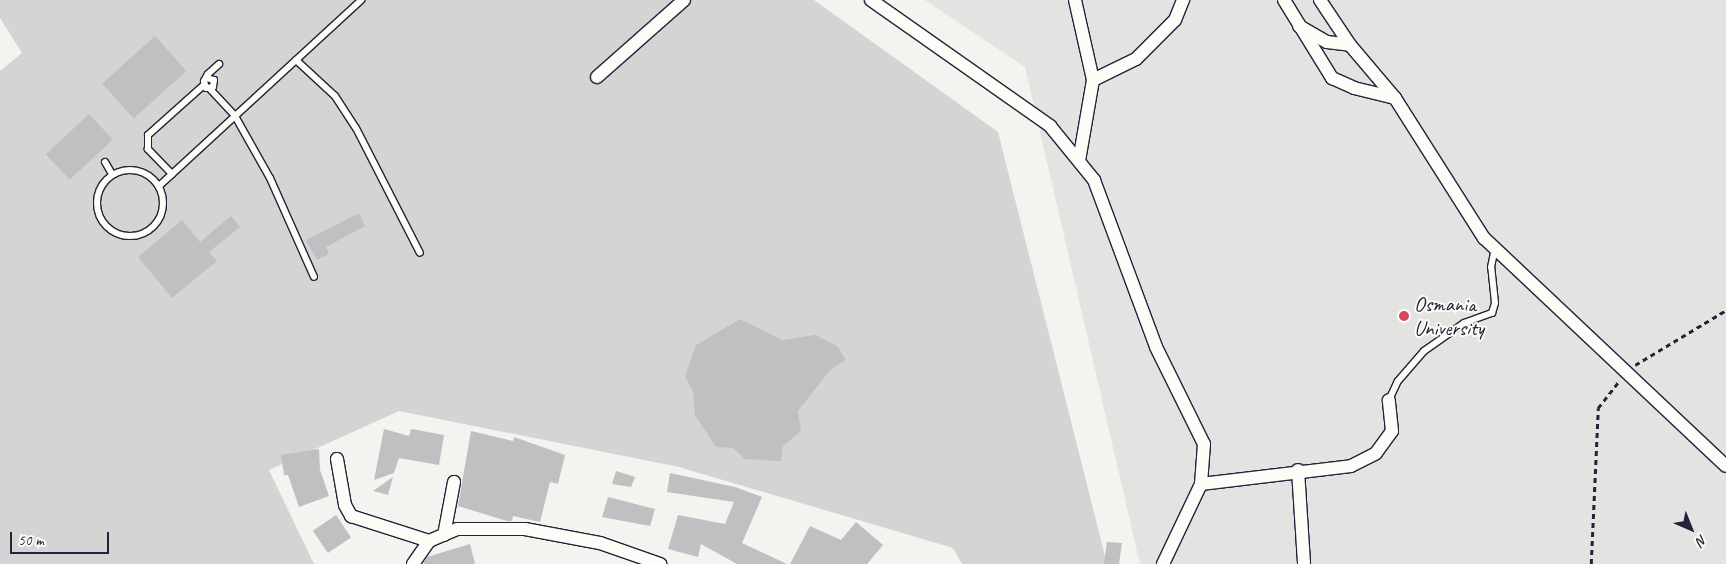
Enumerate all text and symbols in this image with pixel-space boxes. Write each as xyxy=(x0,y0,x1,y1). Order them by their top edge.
place label: Osmania University xyxy=(1414,291,1484,341)
marker: Osmania University xyxy=(1398,310,1410,322)
north arrow xyxy=(1666,504,1716,554)
scale bar xyxy=(12,522,111,554)
text: 50 m xyxy=(18,531,44,550)
text: N xyxy=(1693,531,1711,549)

